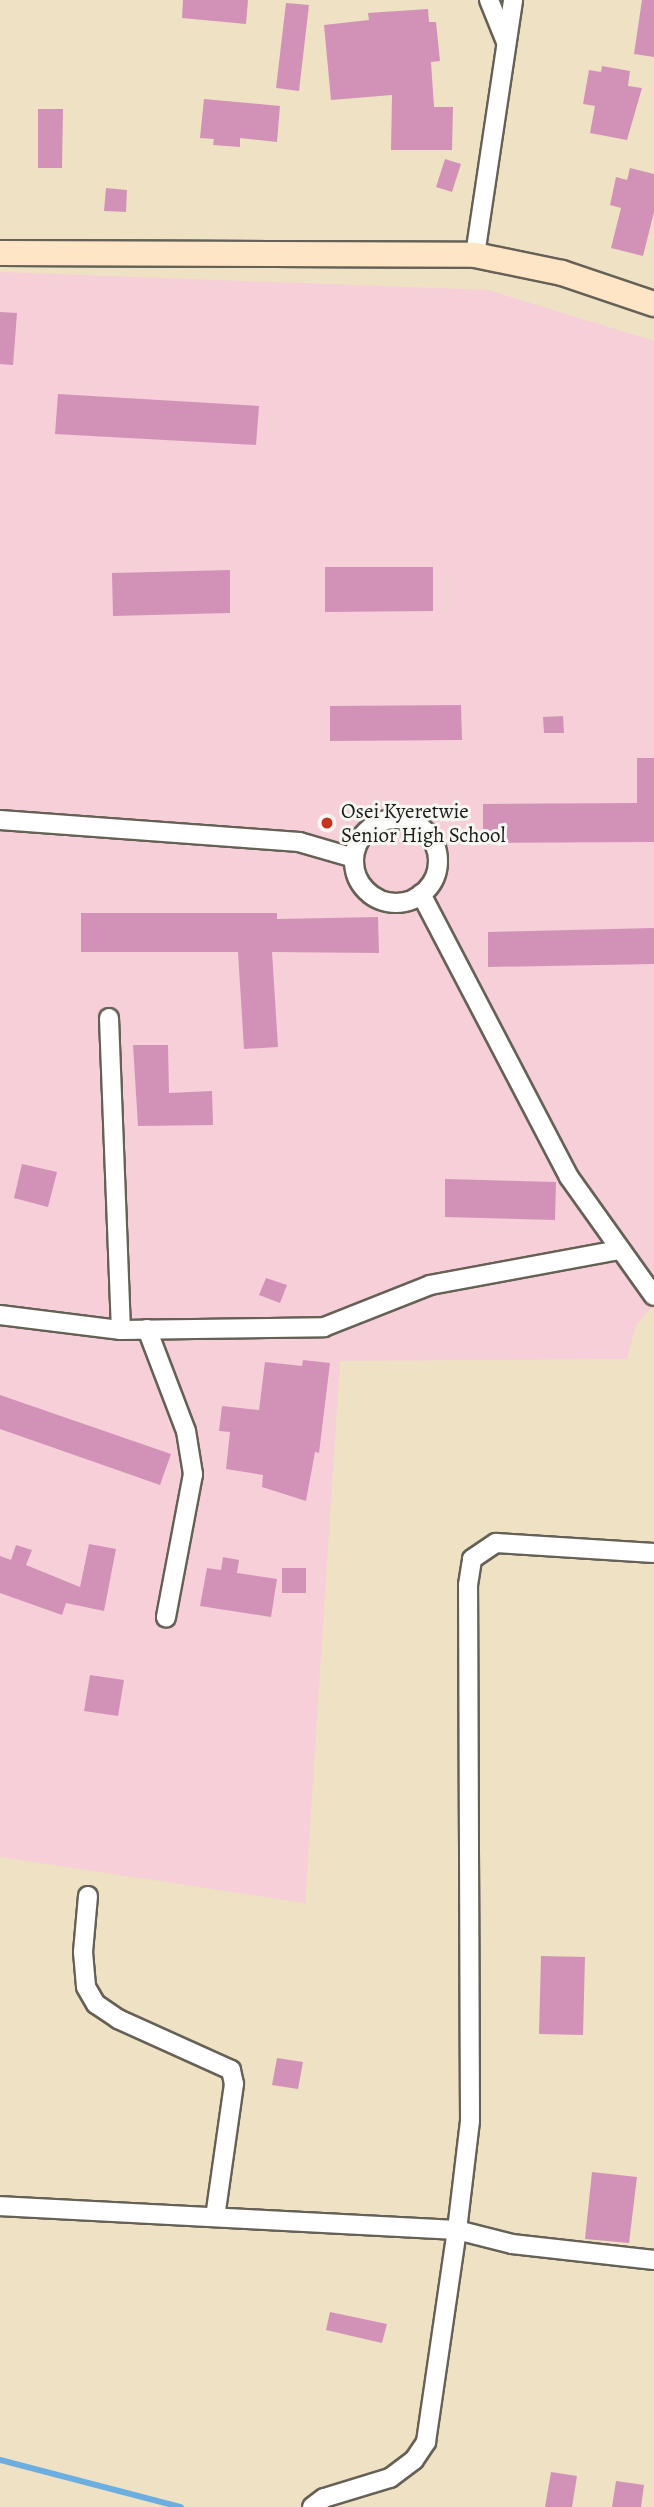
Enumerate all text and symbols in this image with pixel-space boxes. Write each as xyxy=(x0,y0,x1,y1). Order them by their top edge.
place label: Osei Kyeretwie Senior High School xyxy=(341,798,506,848)
marker: Osei Kyeretwie Senior High School xyxy=(319,815,335,831)

